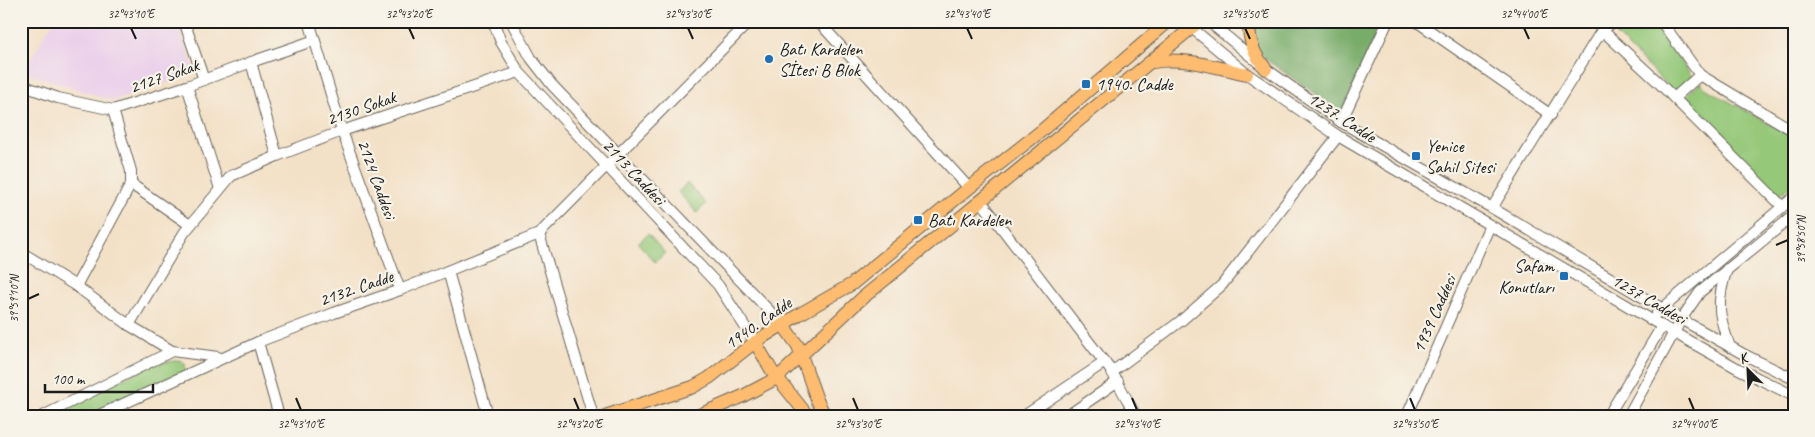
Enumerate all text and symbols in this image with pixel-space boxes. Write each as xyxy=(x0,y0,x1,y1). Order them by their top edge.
text: 32°43'10"E xyxy=(108,6,156,22)
text: 32°43'20"E xyxy=(386,6,434,22)
text: 32°43'30"E xyxy=(665,6,713,22)
text: 32°43'40"E xyxy=(944,6,992,22)
text: 32°43'50"E xyxy=(1222,6,1270,22)
text: 32°44'00"E xyxy=(1501,6,1549,22)
place label: Batı Kardelen Sİtesi B Blok xyxy=(779,38,863,81)
street label: 2127 Sokak xyxy=(126,53,203,98)
marker: Batı Kardelen Sİtesi B Blok xyxy=(763,53,775,65)
place label: 1940. Cadde xyxy=(1096,73,1174,95)
marker: 1940. Cadde xyxy=(1080,78,1092,90)
street label: 2130 Sokak xyxy=(323,85,400,130)
street label: 1237. Cadde xyxy=(1304,87,1381,148)
street label: 2113 Caddesi xyxy=(598,134,672,212)
place label: Yenice Sahil Sitesi xyxy=(1426,135,1498,178)
street label: 2124 Caddesi xyxy=(353,136,402,224)
marker: Yenice Sahil Sitesi xyxy=(1410,150,1422,162)
place label: Batı Kardelen xyxy=(928,209,1012,231)
marker: Batı Kardelen xyxy=(912,214,924,226)
text: 39°58'50"N xyxy=(1793,215,1809,264)
place label: Safam Konutları xyxy=(1499,255,1555,298)
street label: 2132. Cadde xyxy=(316,265,397,311)
street label: 1939 Caddesi xyxy=(1407,269,1462,356)
street label: 1237 Caddesi xyxy=(1608,269,1693,330)
marker: Safam Konutları xyxy=(1558,270,1570,282)
text: 39°59'10"N xyxy=(6,274,22,323)
street label: 1940. Cadde xyxy=(720,291,797,354)
north arrow xyxy=(1722,344,1772,394)
text: K xyxy=(1736,348,1752,368)
scale bar xyxy=(45,362,152,394)
text: 100 m xyxy=(52,370,86,389)
text: 32°43'10"E xyxy=(278,416,326,432)
text: 32°43'20"E xyxy=(556,416,604,432)
text: 32°43'30"E xyxy=(835,416,883,432)
text: 32°43'40"E xyxy=(1114,416,1162,432)
text: 32°43'50"E xyxy=(1392,416,1440,432)
text: 32°44'00"E xyxy=(1671,416,1719,432)

